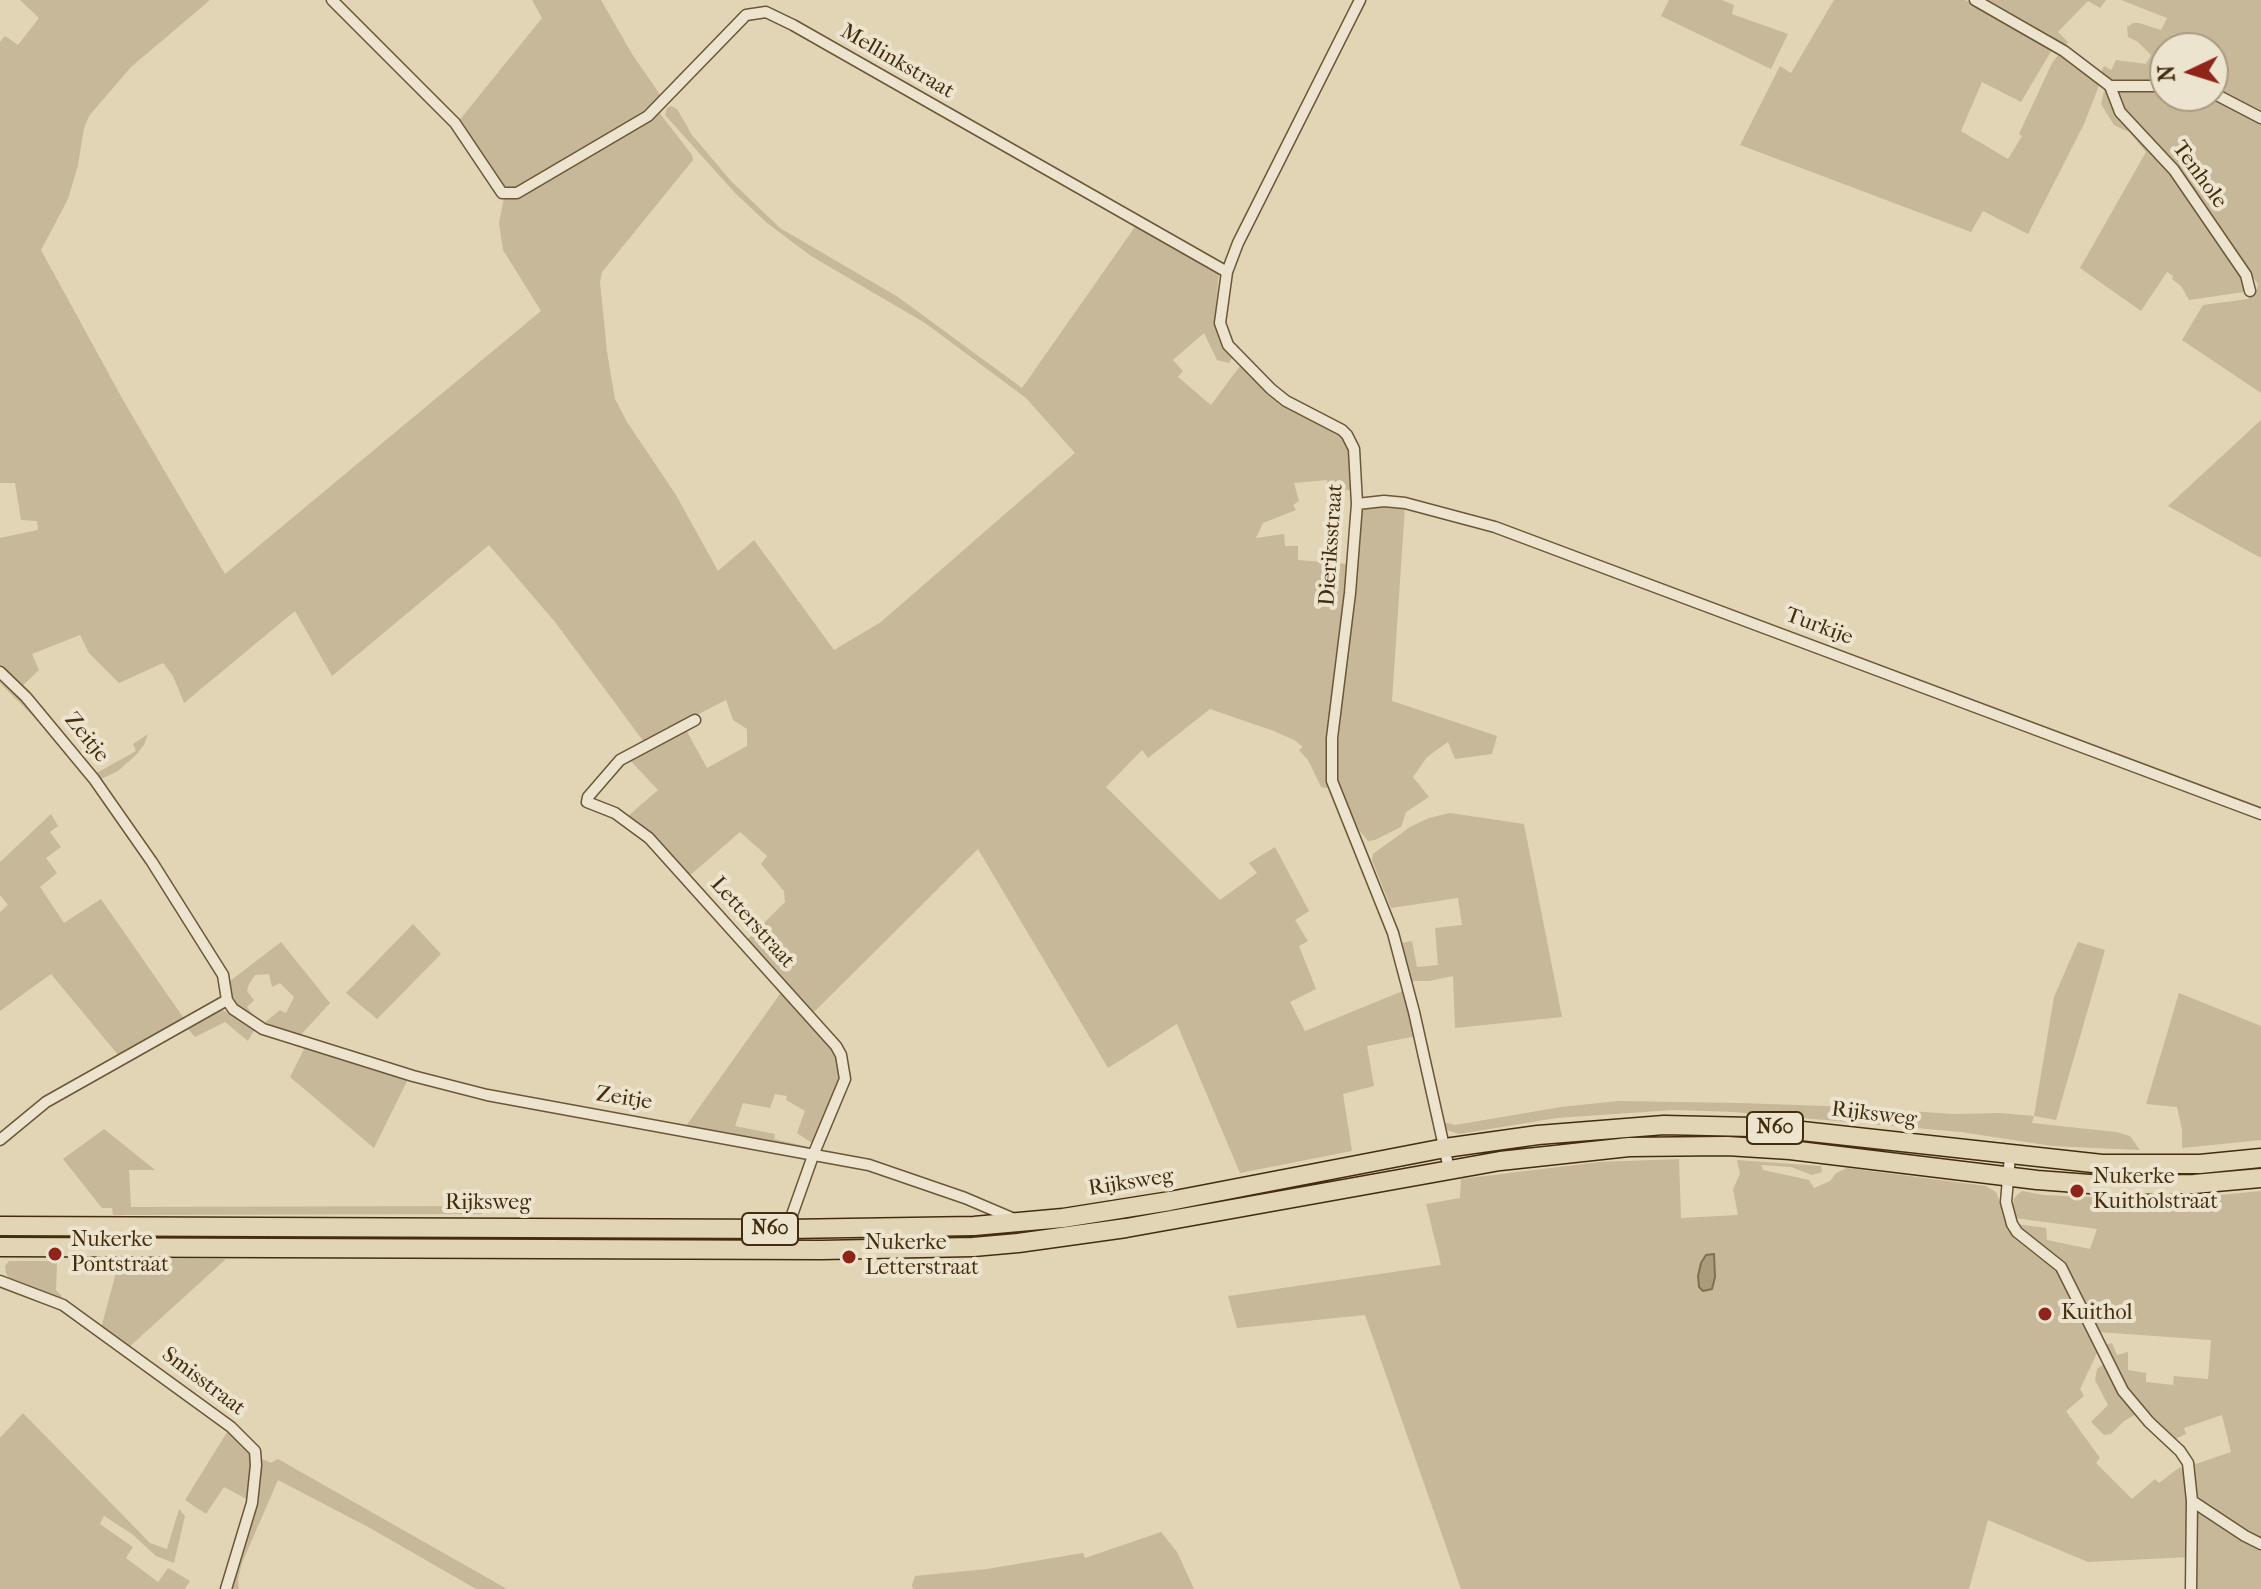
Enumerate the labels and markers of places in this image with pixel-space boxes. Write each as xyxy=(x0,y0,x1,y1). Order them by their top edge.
place label: Nukerke Kuitholstraat xyxy=(2093,1165,2218,1216)
marker: Nukerke Kuitholstraat xyxy=(2068,1182,2086,1200)
place label: Nukerke Pontstraat xyxy=(71,1228,169,1280)
place label: Nukerke Letterstraat xyxy=(865,1231,979,1282)
marker: Nukerke Pontstraat xyxy=(46,1245,64,1263)
marker: Nukerke Letterstraat xyxy=(840,1248,858,1266)
place label: Kuithol xyxy=(2061,1301,2133,1327)
marker: Kuithol xyxy=(2036,1305,2054,1323)

